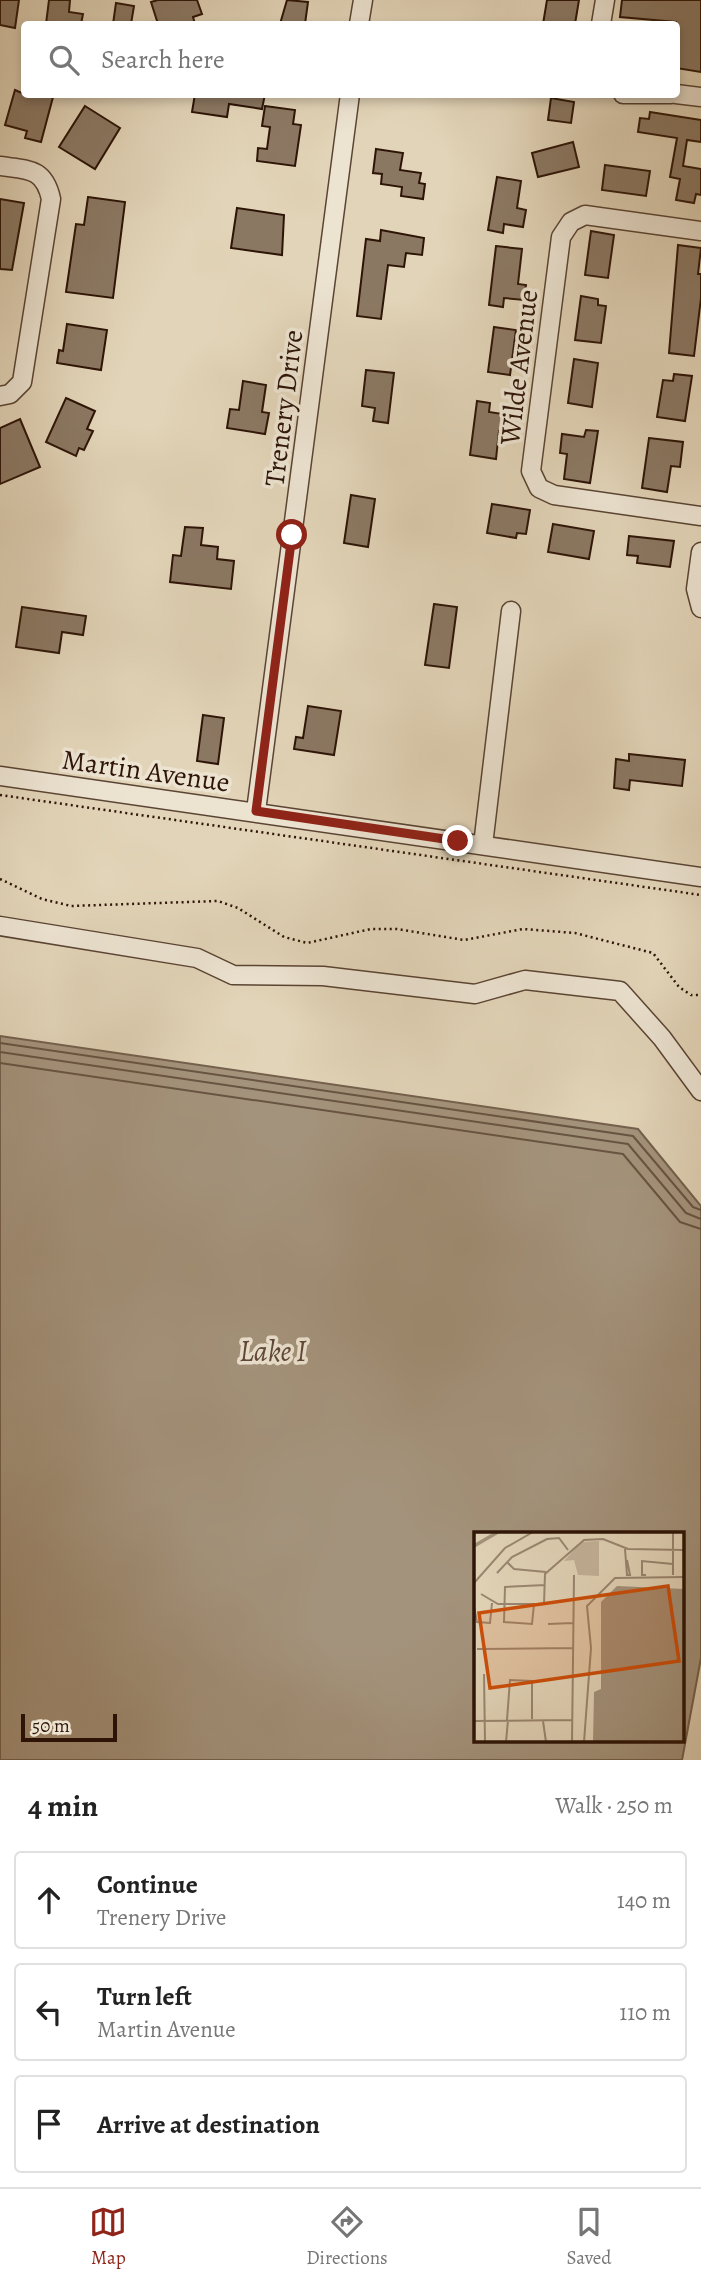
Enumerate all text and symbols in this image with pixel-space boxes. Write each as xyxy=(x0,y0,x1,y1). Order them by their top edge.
search box xyxy=(21,21,680,98)
icon: search xyxy=(45,41,83,79)
text: Search here xyxy=(101,42,225,77)
street label: Wilde Avenue xyxy=(490,287,547,448)
street label: Trenery Drive xyxy=(256,328,312,489)
route start xyxy=(276,519,307,550)
street label: Martin Avenue xyxy=(60,740,232,802)
route end xyxy=(442,825,473,856)
water label: Lake I xyxy=(239,1331,307,1371)
inset map xyxy=(474,1532,684,1742)
scale bar xyxy=(21,1711,117,1743)
text: 50 m xyxy=(32,1713,70,1739)
text: 4 min xyxy=(28,1786,98,1826)
text: Walk · 250 m xyxy=(555,1790,673,1821)
text: Continue xyxy=(97,1867,198,1902)
icon: ahead xyxy=(30,1881,68,1919)
text: 140 m xyxy=(617,1885,671,1916)
text: Trenery Drive xyxy=(97,1902,226,1933)
text: Turn left xyxy=(97,1979,192,2014)
icon: left xyxy=(30,1993,68,2031)
text: 110 m xyxy=(619,1997,671,2028)
text: Martin Avenue xyxy=(97,2014,236,2045)
icon: arrive xyxy=(30,2105,68,2143)
text: Arrive at destination xyxy=(97,2107,320,2142)
tab: Map xyxy=(89,2203,127,2271)
tab: Directions xyxy=(306,2203,388,2271)
tab: Saved xyxy=(567,2203,612,2271)

